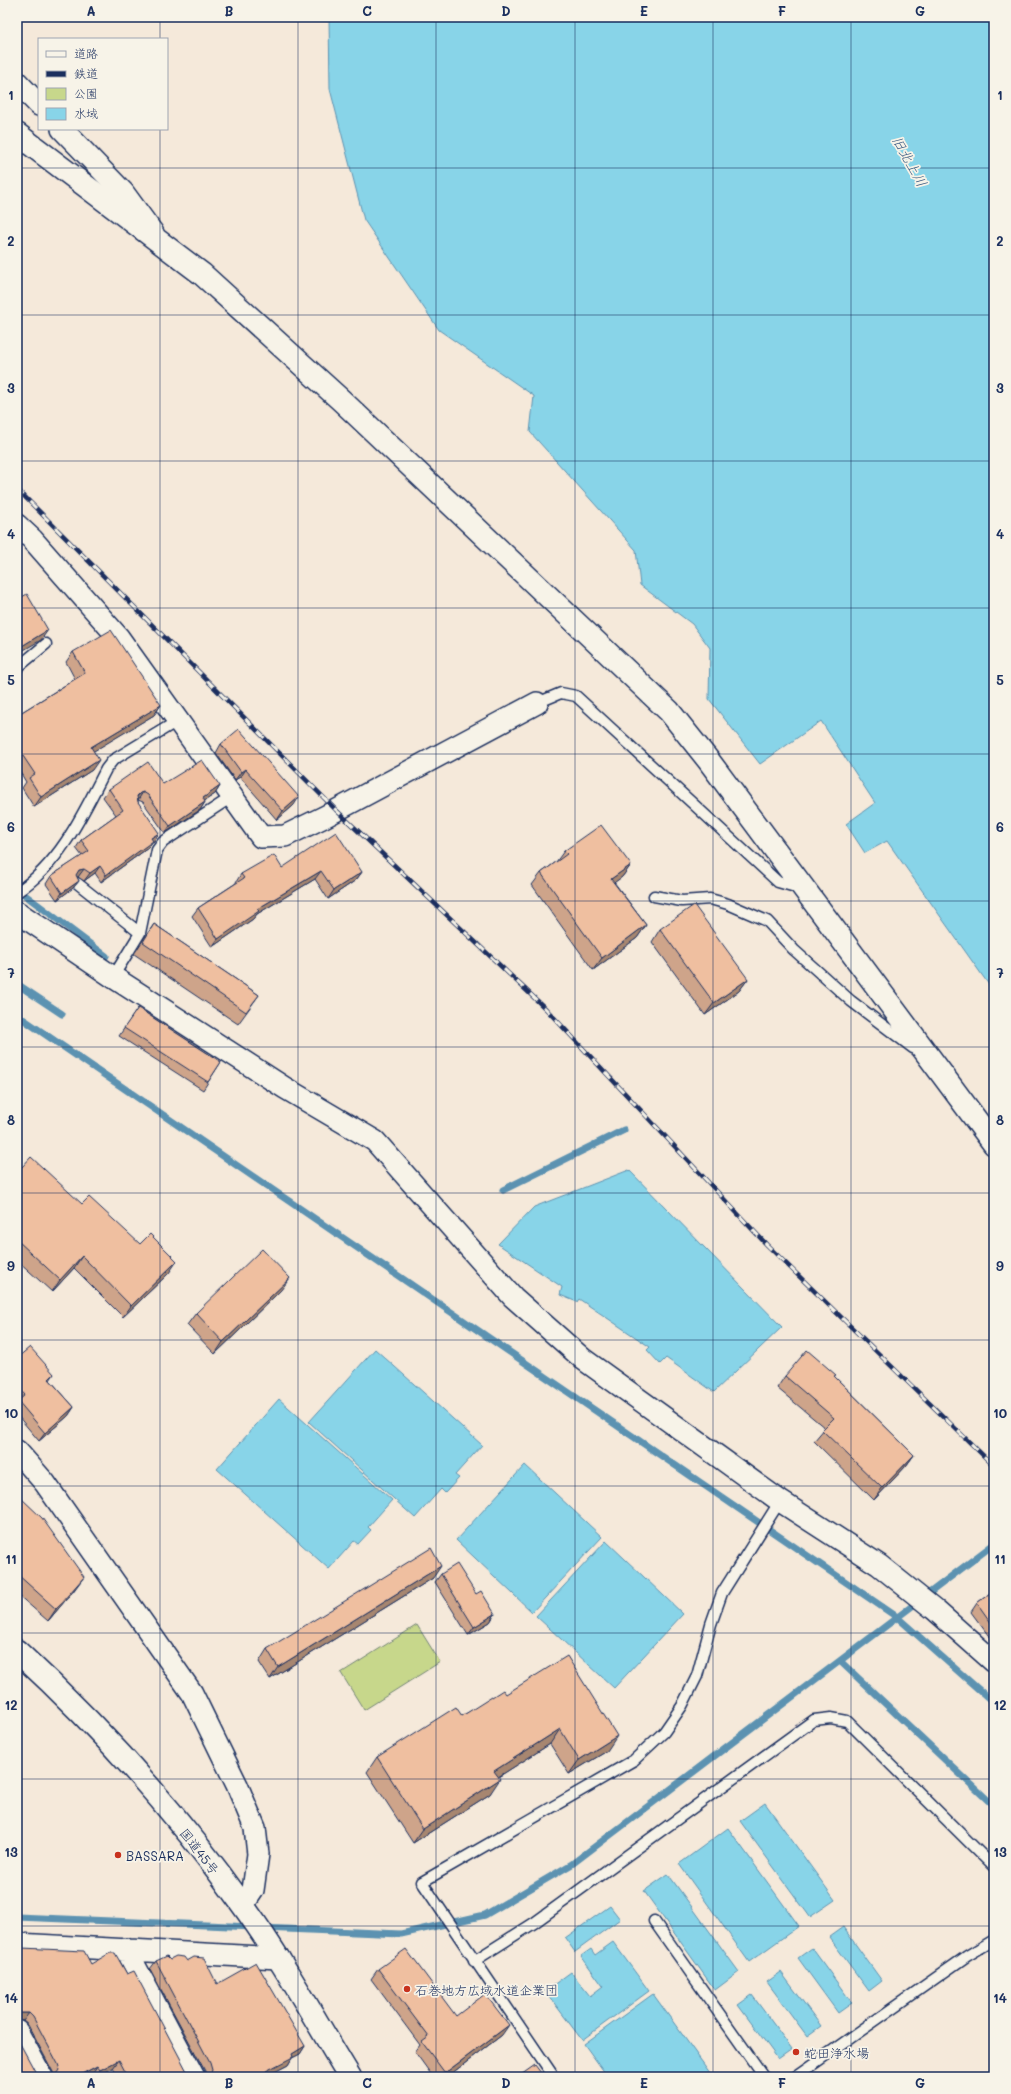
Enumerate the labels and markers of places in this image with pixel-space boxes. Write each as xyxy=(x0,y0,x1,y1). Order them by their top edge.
place label: BASSARA xyxy=(126,1847,184,1864)
marker: BASSARA xyxy=(113,1850,123,1860)
place label: 石巻地方広域水道企業団 xyxy=(415,1981,558,1998)
marker: 石巻地方広域水道企業団 xyxy=(402,1984,412,1994)
place label: 蛇田浄水場 xyxy=(804,2044,869,2061)
marker: 蛇田浄水場 xyxy=(791,2047,801,2057)

